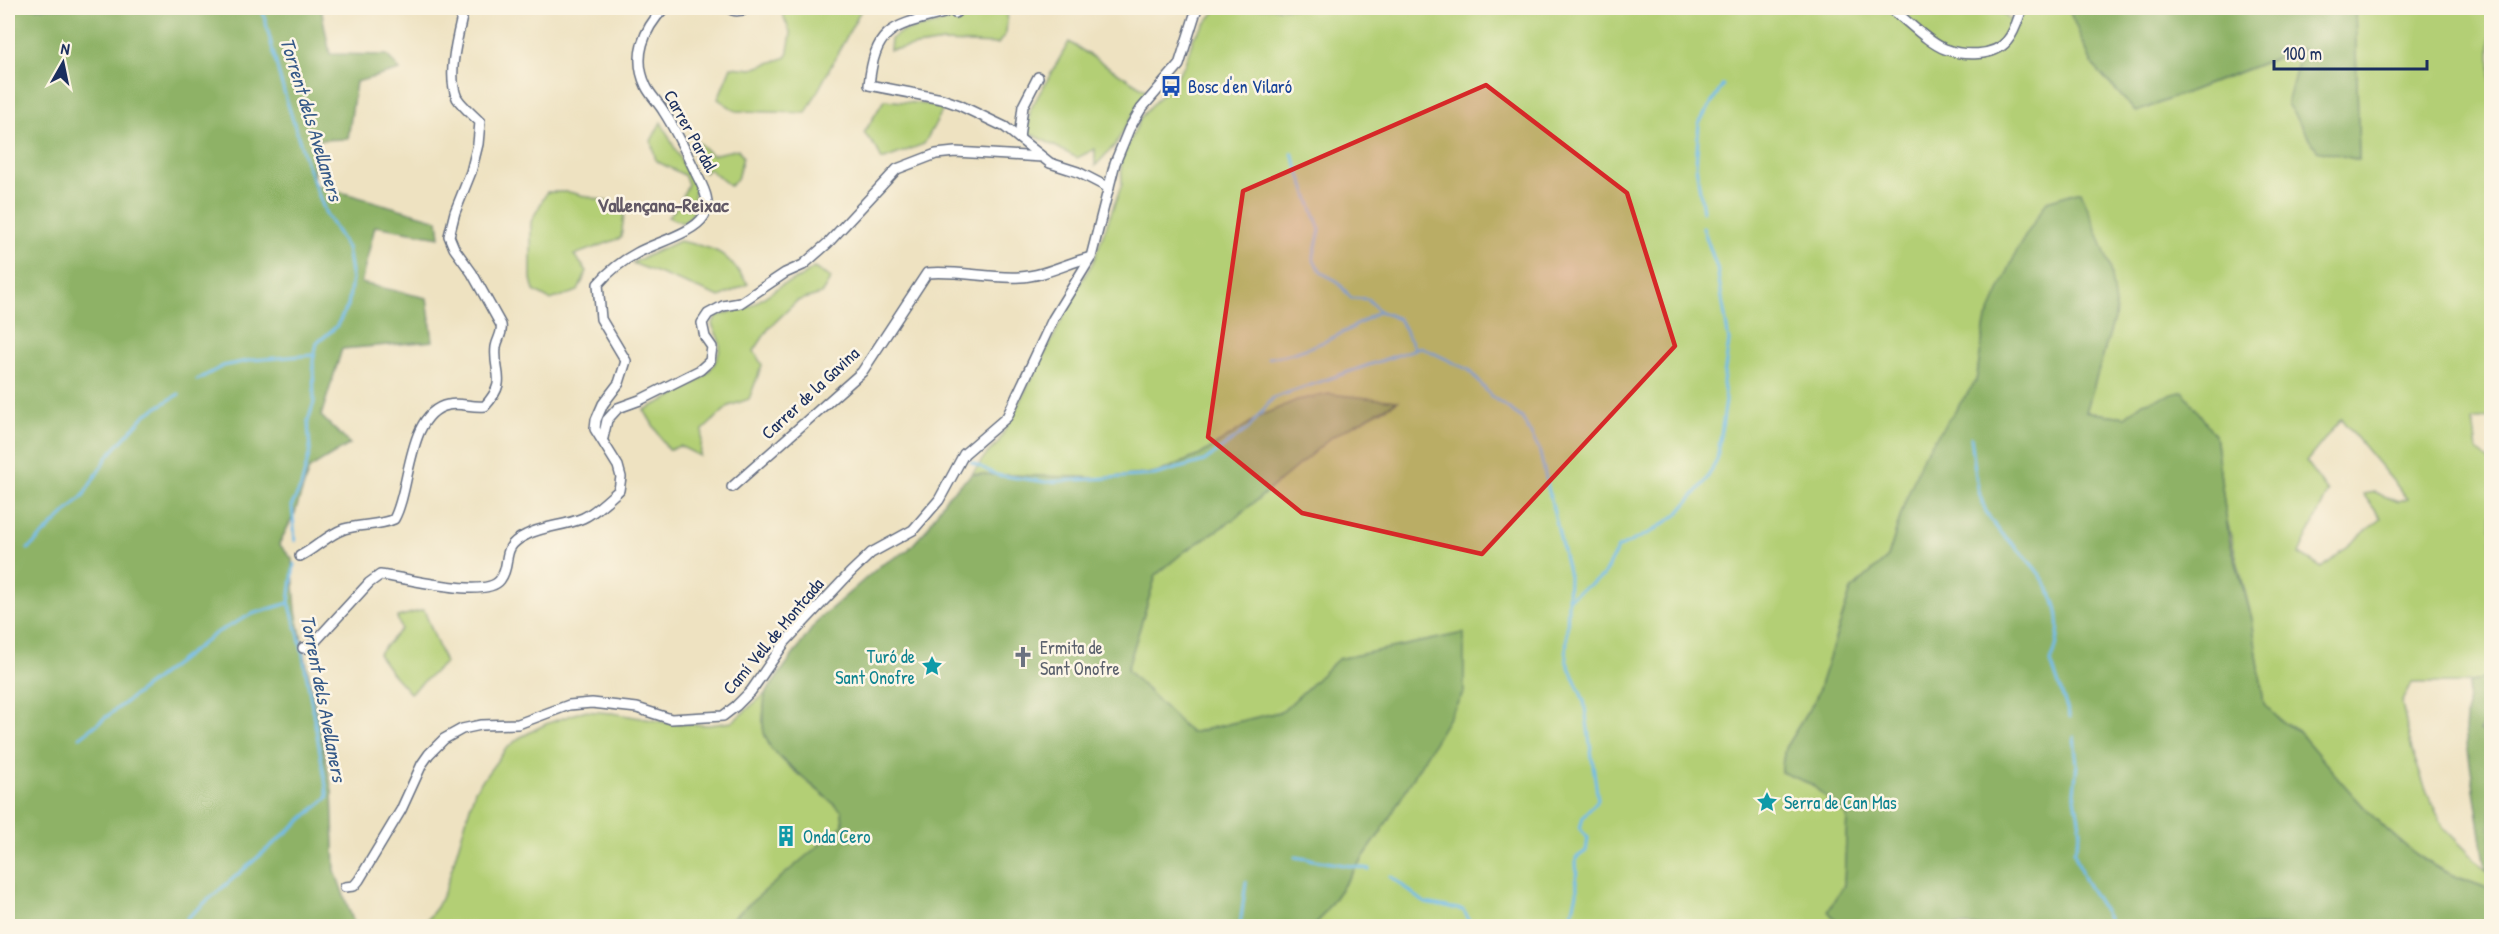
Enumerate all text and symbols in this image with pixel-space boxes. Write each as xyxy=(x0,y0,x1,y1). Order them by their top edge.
north arrow xyxy=(33,33,93,93)
scale bar xyxy=(2274,33,2427,71)
water label: Torrent dels Avellaners xyxy=(274,34,350,206)
text: N xyxy=(59,37,72,60)
text: 100 m xyxy=(2283,41,2322,66)
bus stop icon: Bosc d'en Vilaró xyxy=(1159,74,1183,98)
place label: Bosc d'en Vilaró xyxy=(1188,74,1292,99)
street label: Carrer Pardal xyxy=(658,85,724,177)
district label: Vallençana-Reixac xyxy=(597,191,730,218)
street label: Carrer de la Gavina xyxy=(756,341,864,445)
street label: Camí Vell de Montcada xyxy=(717,572,829,700)
water label: Torrent dels Avellaners xyxy=(295,612,354,786)
place label: Ermita de Sant Onofre xyxy=(1040,635,1120,681)
place label: Turó de Sant Onofre xyxy=(835,644,915,690)
church icon: Ermita de Sant Onofre xyxy=(1011,645,1035,669)
place icon: Turó de Sant Onofre xyxy=(920,654,944,678)
place icon: Serra de Can Mas xyxy=(1755,790,1779,814)
place label: Serra de Can Mas xyxy=(1784,790,1897,815)
building icon: Onda Cero xyxy=(774,824,798,848)
place label: Onda Cero xyxy=(803,824,871,849)

